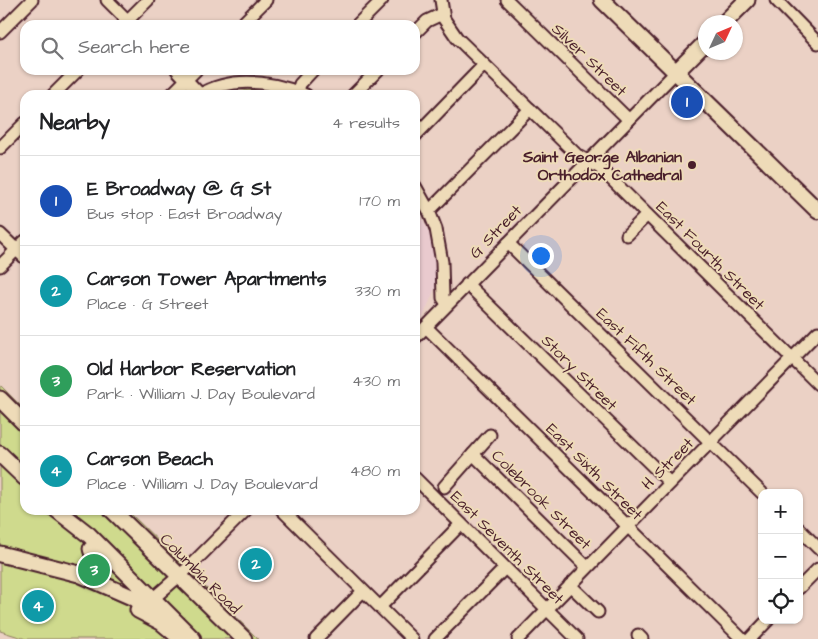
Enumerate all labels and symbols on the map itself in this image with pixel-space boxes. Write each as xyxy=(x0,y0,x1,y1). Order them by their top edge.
north arrow xyxy=(698,15,743,60)
street label: Silver Street xyxy=(547,18,632,102)
pin: 1 xyxy=(671,83,703,121)
place label: Saint George Albanian Orthodox Cathedral xyxy=(522,146,682,186)
marker: Saint George Albanian Orthodox Cathedral xyxy=(686,159,698,171)
street label: East Fourth Street xyxy=(651,196,770,315)
street label: G Street xyxy=(465,200,527,263)
your location xyxy=(528,243,554,269)
street label: East Fifth Street xyxy=(591,303,702,411)
street label: Story Street xyxy=(536,330,622,417)
street label: East Sixth Street xyxy=(541,418,648,525)
street label: H Street xyxy=(637,432,699,495)
street label: Colebrook Street xyxy=(487,445,596,555)
street label: East Seventh Street xyxy=(446,486,569,610)
street label: Columbia Road xyxy=(155,528,246,619)
pin: 2 xyxy=(240,545,272,583)
pin: 3 xyxy=(78,551,110,589)
pin: 4 xyxy=(22,587,54,625)

